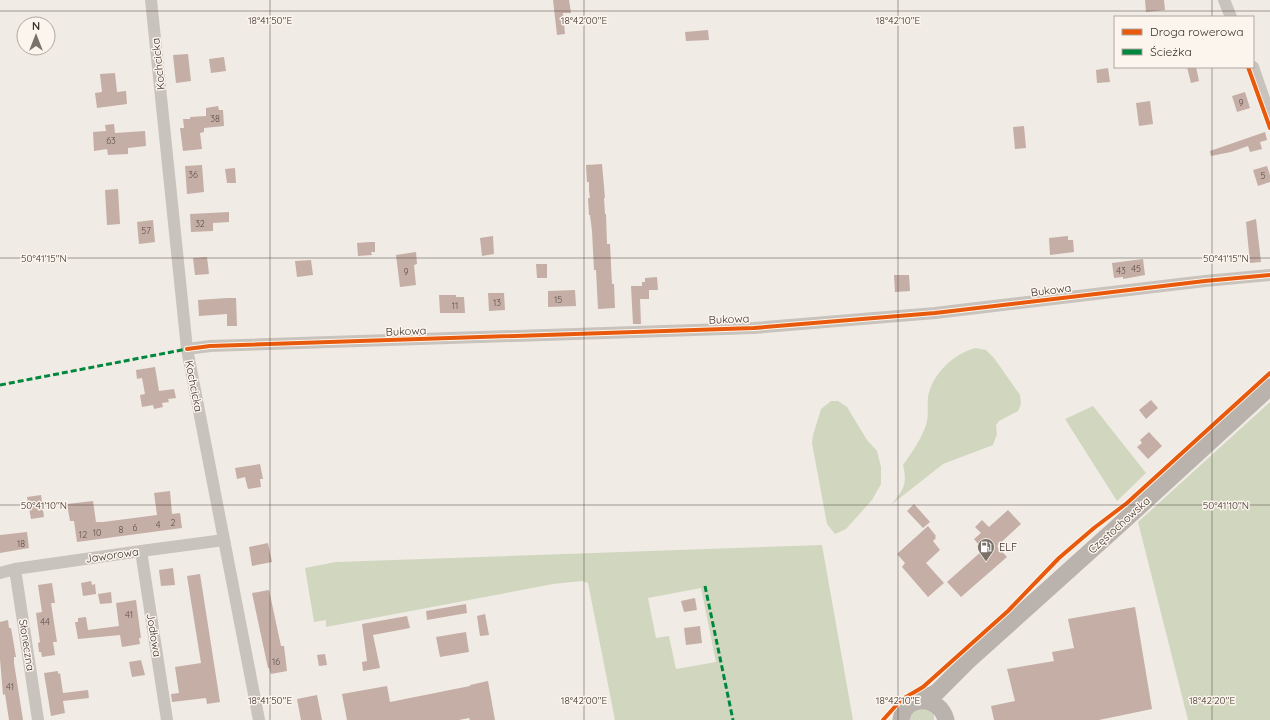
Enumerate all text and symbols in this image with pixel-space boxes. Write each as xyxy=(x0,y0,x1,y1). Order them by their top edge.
text: 18°41'50"E xyxy=(248,14,292,27)
text: 18°42'00"E xyxy=(561,14,608,27)
text: 18°42'10"E xyxy=(876,14,920,27)
north arrow xyxy=(16,16,56,56)
legend xyxy=(1114,16,1254,68)
text: N xyxy=(32,19,40,33)
text: Droga rowerowa xyxy=(1150,24,1244,39)
street label: Kochcicka xyxy=(148,37,168,91)
text: Ścieżka xyxy=(1150,44,1192,59)
house number: 9 xyxy=(1238,97,1244,108)
house number: 38 xyxy=(210,113,220,124)
house number: 63 xyxy=(106,135,116,146)
house number: 36 xyxy=(188,169,198,180)
house number: 5 xyxy=(1261,170,1266,181)
house number: 32 xyxy=(195,218,205,229)
house number: 57 xyxy=(141,225,151,236)
text: 50°41'15"N xyxy=(21,252,67,265)
text: 50°41'15"N xyxy=(1203,252,1249,265)
house number: 45 xyxy=(1131,263,1141,274)
house number: 43 xyxy=(1116,265,1126,276)
house number: 9 xyxy=(403,266,409,277)
street label: Bukowa xyxy=(1030,281,1072,299)
house number: 15 xyxy=(554,294,562,305)
house number: 13 xyxy=(493,297,501,308)
house number: 11 xyxy=(452,300,458,311)
street label: Bukowa xyxy=(708,311,750,327)
street label: Bukowa xyxy=(385,323,427,339)
street label: Kochcicka xyxy=(182,359,206,413)
street label: Częstochowska xyxy=(1085,494,1153,556)
text: 50°41'10"N xyxy=(21,499,67,512)
text: 50°41'10"N xyxy=(1203,499,1249,512)
house number: 2 xyxy=(171,517,176,528)
house number: 4 xyxy=(156,519,161,530)
house number: 6 xyxy=(133,522,138,533)
house number: 8 xyxy=(119,524,124,535)
house number: 10 xyxy=(93,527,101,538)
house number: 12 xyxy=(79,529,87,540)
fuel station icon: ELF xyxy=(976,537,996,562)
house number: 18 xyxy=(17,538,25,549)
place label: ELF xyxy=(999,540,1017,554)
street label: Jaworowa xyxy=(85,544,139,566)
house number: 41 xyxy=(125,609,133,620)
street label: Jodłowa xyxy=(144,612,164,658)
house number: 44 xyxy=(40,616,50,627)
street label: Słoneczna xyxy=(16,618,38,672)
house number: 16 xyxy=(272,656,280,667)
house number: 41 xyxy=(6,681,14,692)
text: 18°41'50"E xyxy=(248,694,292,707)
text: 18°42'00"E xyxy=(561,694,608,707)
text: 18°42'10"E xyxy=(876,694,920,707)
text: 18°42'20"E xyxy=(1189,694,1235,707)

